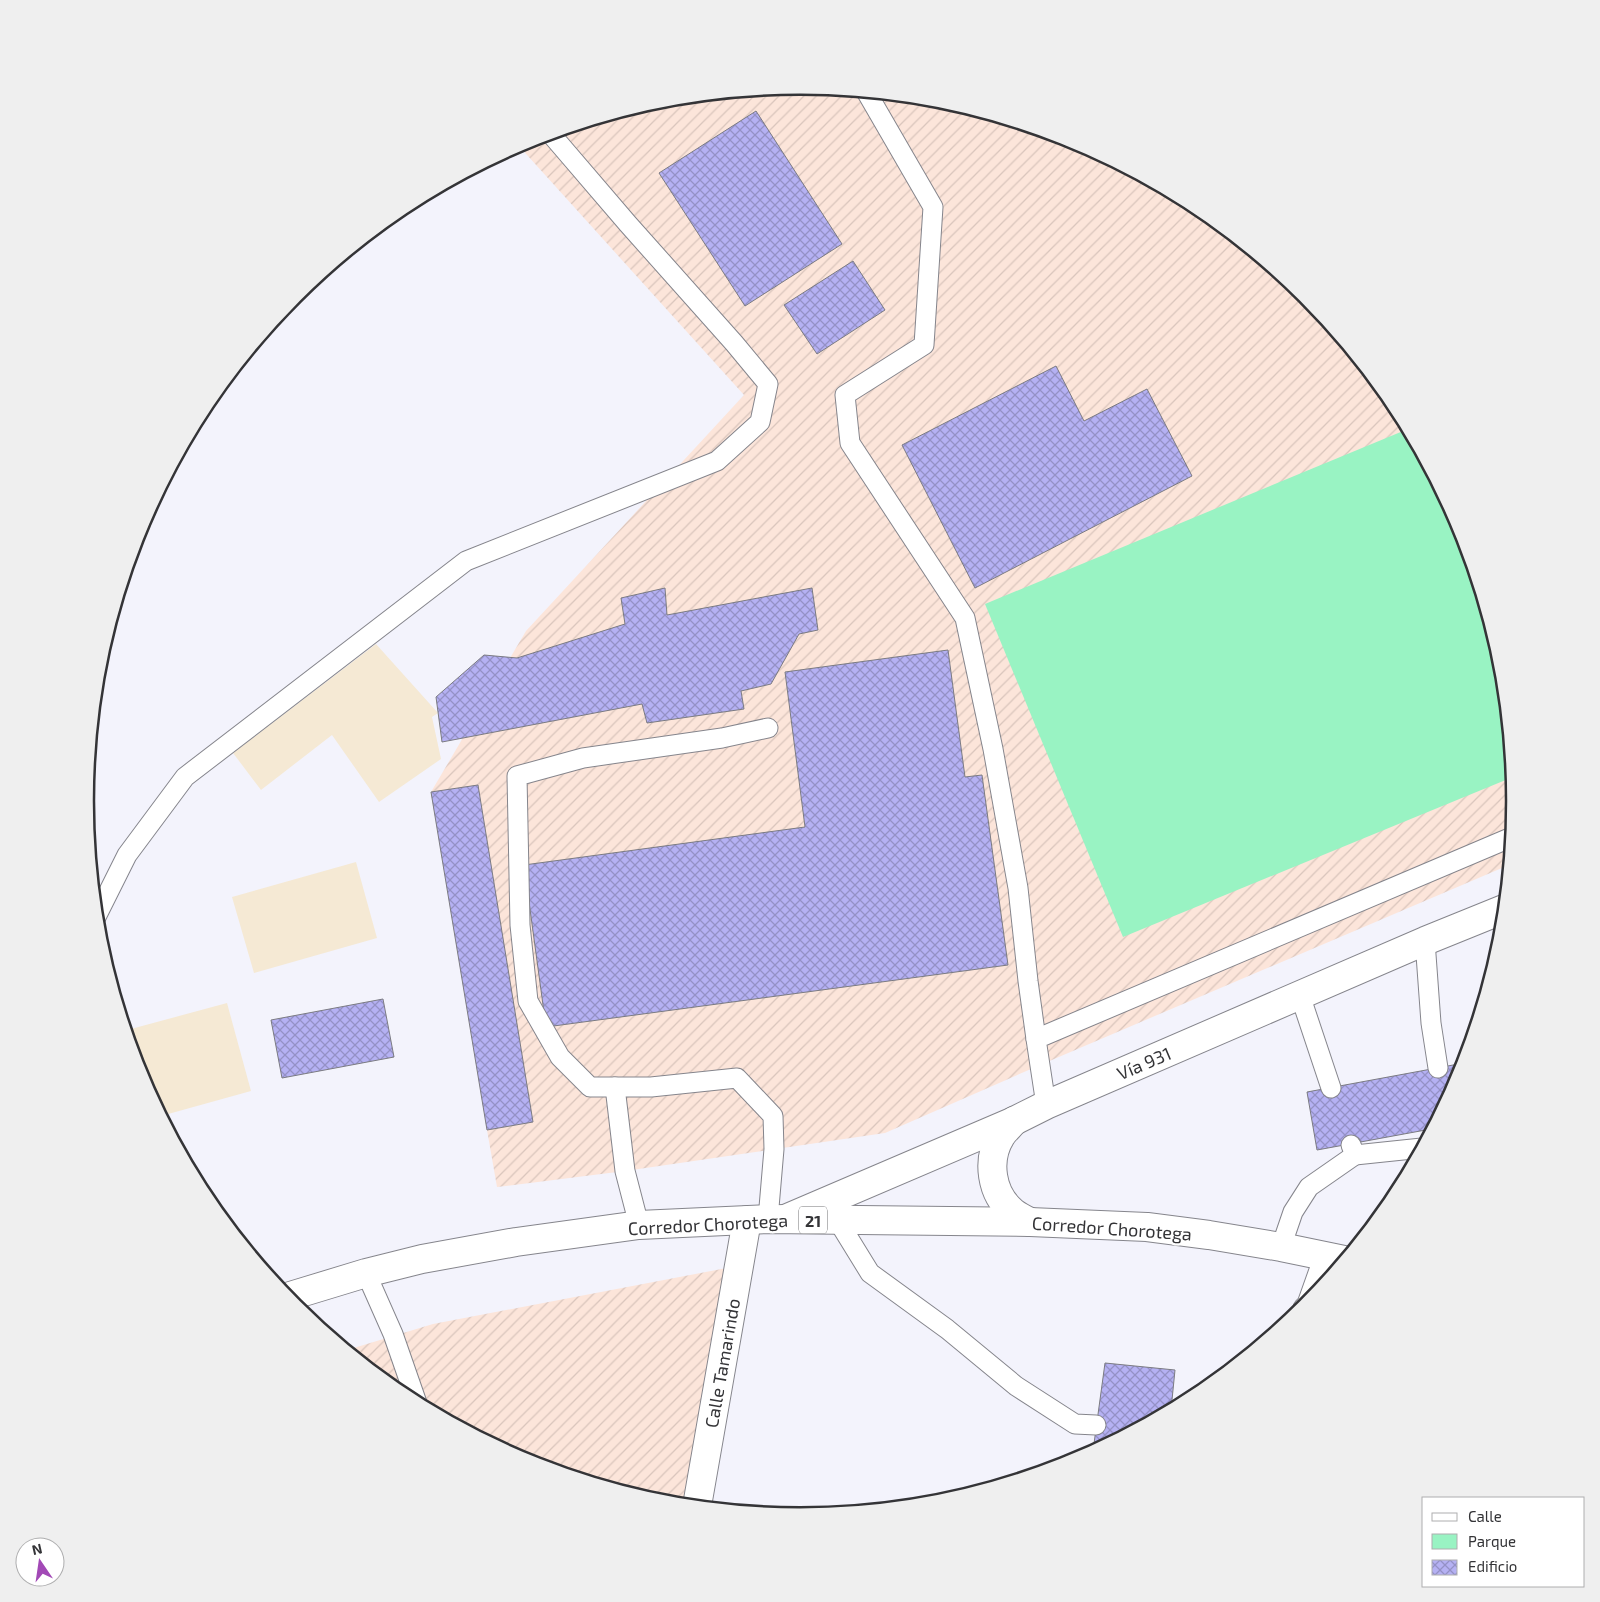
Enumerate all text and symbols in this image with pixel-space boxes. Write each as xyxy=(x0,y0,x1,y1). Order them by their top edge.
street label: Vía 931 xyxy=(1114,1042,1174,1084)
road number: 21 xyxy=(799,1206,827,1234)
street label: Corredor Chorotega xyxy=(627,1209,789,1239)
street label: Corredor Chorotega xyxy=(1031,1211,1193,1245)
street label: Calle Tamarindo xyxy=(700,1297,744,1429)
legend xyxy=(1422,1497,1585,1587)
text: Calle xyxy=(1468,1507,1502,1525)
text: Parque xyxy=(1468,1532,1516,1550)
north arrow xyxy=(15,1537,65,1587)
text: N xyxy=(30,1539,44,1558)
text: Edificio xyxy=(1468,1557,1517,1575)

